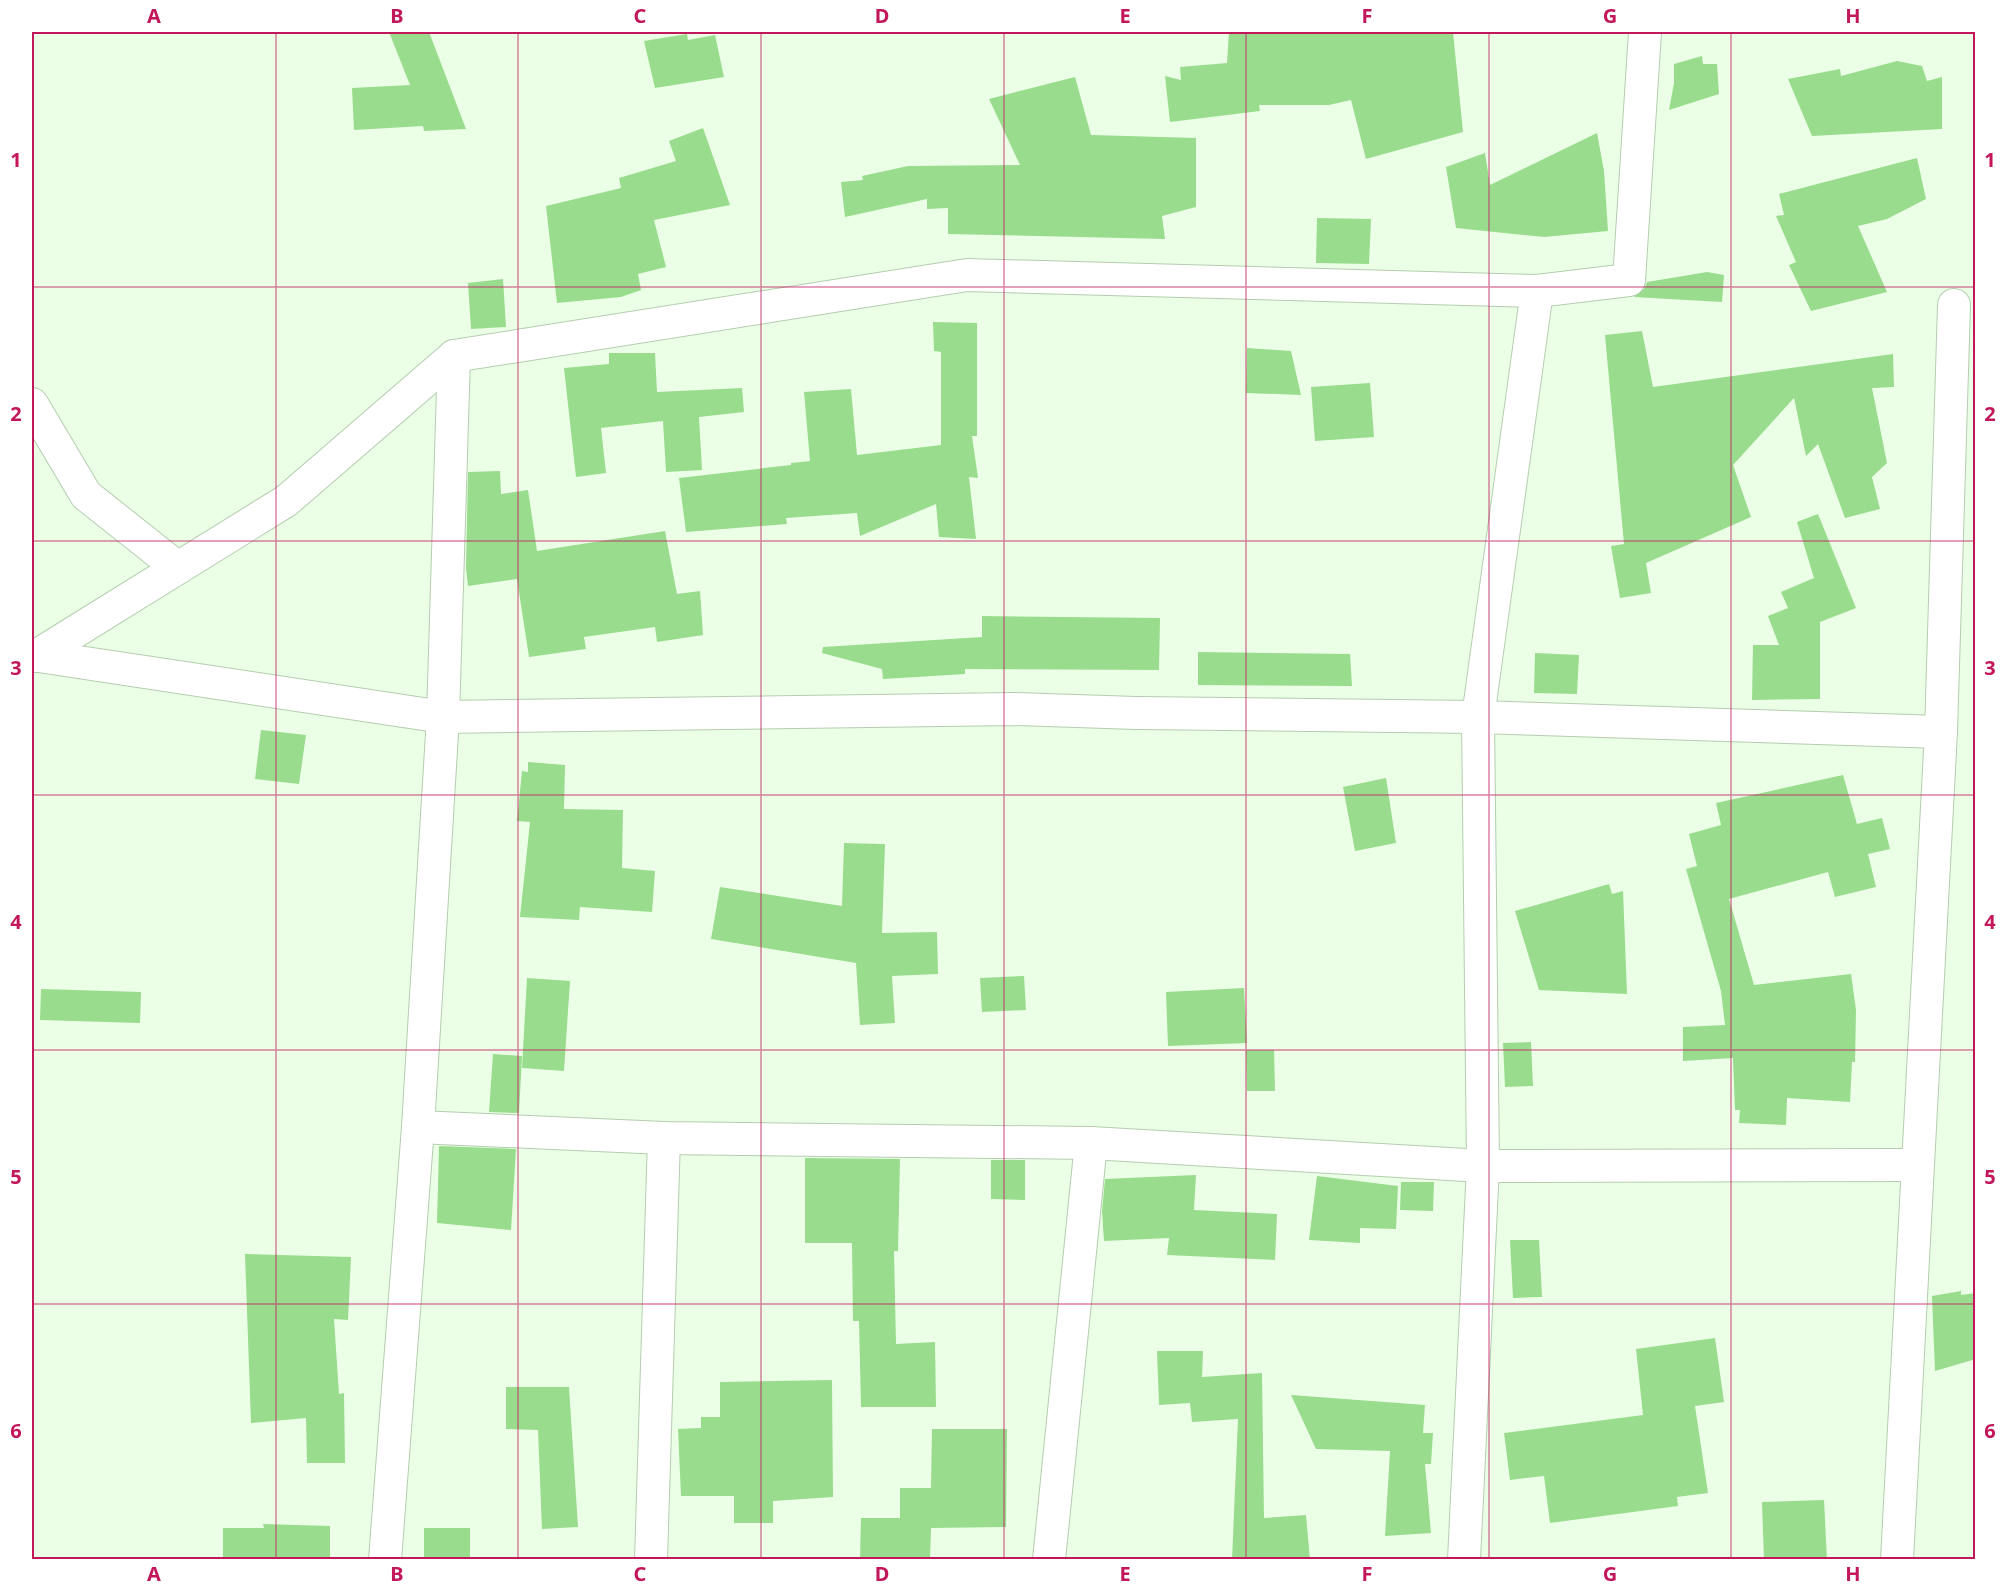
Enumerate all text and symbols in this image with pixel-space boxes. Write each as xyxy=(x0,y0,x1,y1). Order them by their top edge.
text: A xyxy=(147,2,161,29)
text: B xyxy=(390,2,404,29)
text: C xyxy=(634,2,647,29)
text: D xyxy=(875,2,889,29)
text: E xyxy=(1119,2,1131,29)
text: F xyxy=(1362,2,1372,29)
text: G xyxy=(1603,2,1617,29)
text: H xyxy=(1845,2,1861,29)
text: 1 xyxy=(10,146,22,173)
text: 1 xyxy=(1984,146,1996,173)
text: 2 xyxy=(10,400,22,427)
text: 2 xyxy=(1984,400,1996,427)
text: 3 xyxy=(10,654,22,681)
text: 3 xyxy=(1984,654,1996,681)
text: 4 xyxy=(10,908,22,935)
text: 4 xyxy=(1984,908,1996,935)
text: 5 xyxy=(10,1163,22,1190)
text: 5 xyxy=(1984,1163,1996,1190)
text: 6 xyxy=(10,1417,22,1444)
text: 6 xyxy=(1984,1417,1996,1444)
text: A xyxy=(147,1560,161,1587)
text: B xyxy=(390,1560,404,1587)
text: C xyxy=(634,1560,647,1587)
text: D xyxy=(875,1560,889,1587)
text: E xyxy=(1119,1560,1131,1587)
text: F xyxy=(1362,1560,1372,1587)
text: G xyxy=(1603,1560,1617,1587)
text: H xyxy=(1845,1560,1861,1587)

